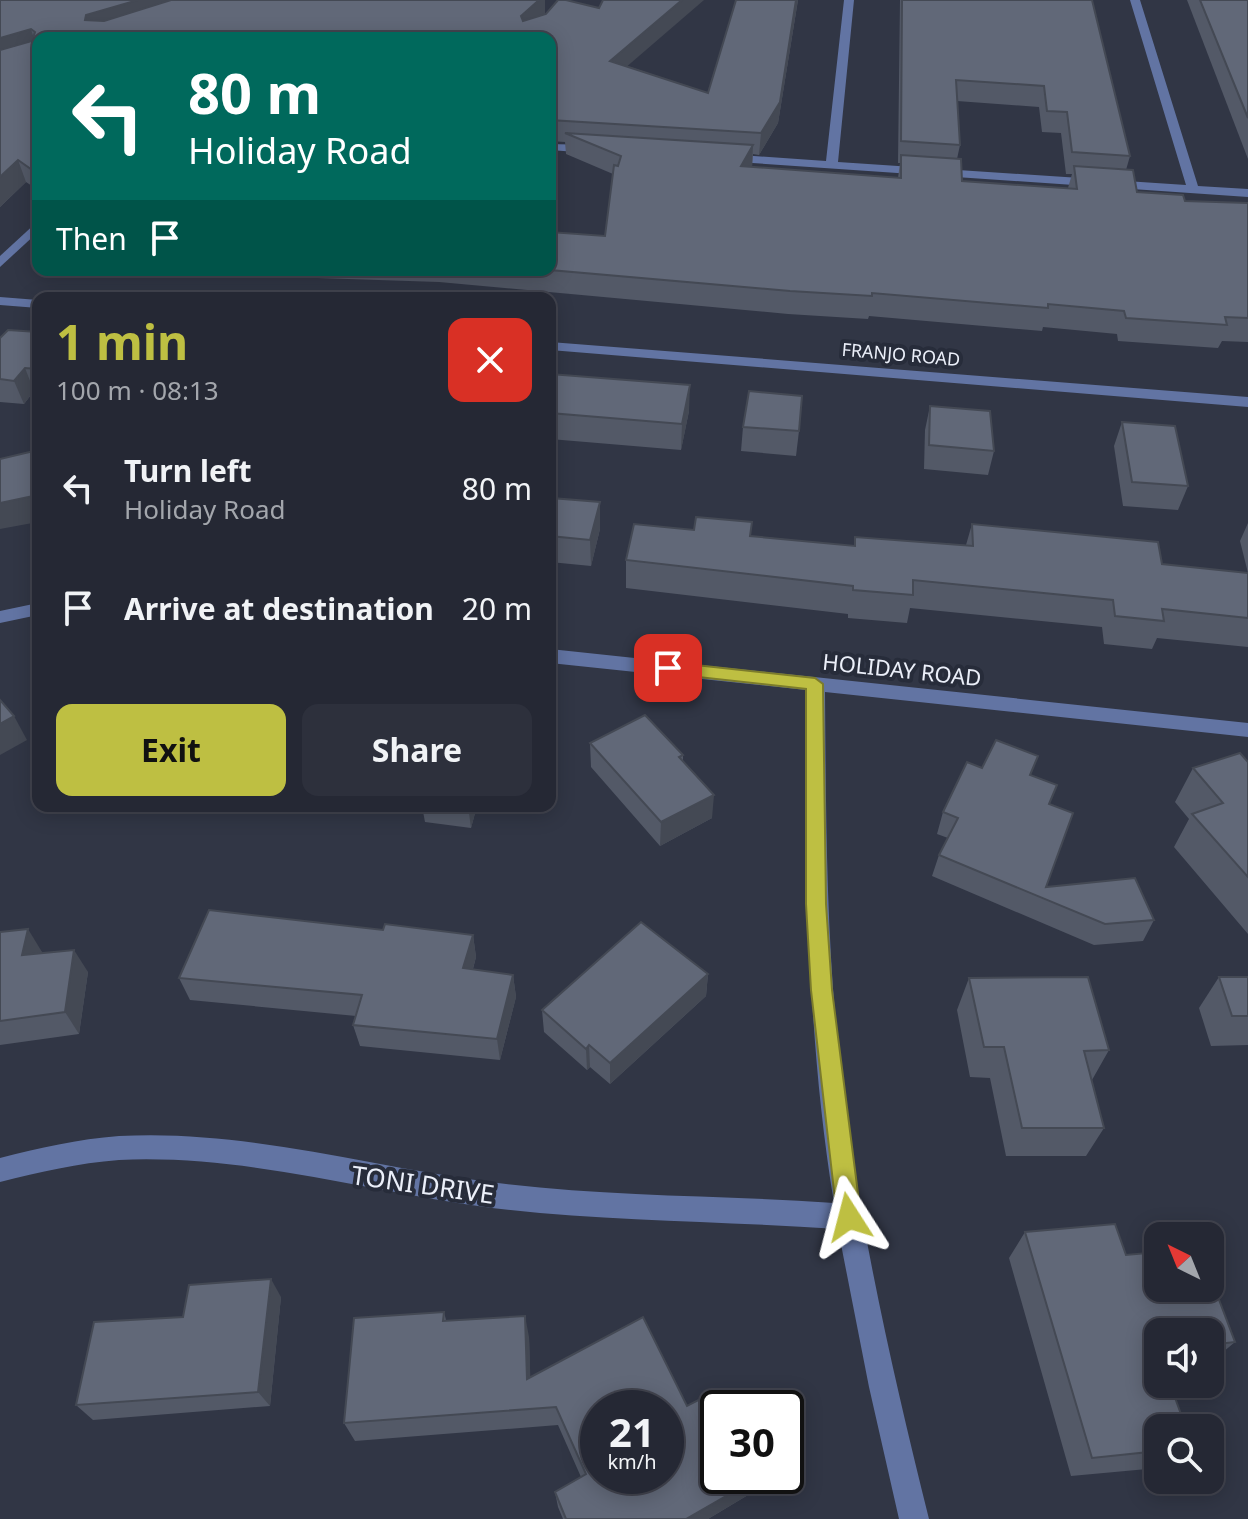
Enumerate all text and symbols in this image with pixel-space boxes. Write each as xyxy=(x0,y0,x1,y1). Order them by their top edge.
text: 80 m xyxy=(188,54,321,130)
icon: left xyxy=(56,64,160,168)
text: Holiday Road xyxy=(188,126,412,175)
icon: arrive xyxy=(143,216,187,260)
text: Then xyxy=(56,218,127,259)
text: 1 min xyxy=(56,309,188,374)
button: close xyxy=(448,318,532,402)
street label: FRANJO ROAD xyxy=(841,337,961,371)
text: 100 m · 08:13 xyxy=(56,372,219,408)
text: Turn left xyxy=(124,450,252,491)
icon: left xyxy=(56,466,100,510)
text: 80 m xyxy=(462,468,532,509)
text: Holiday Road xyxy=(124,491,286,527)
icon: arrive xyxy=(56,586,100,630)
text: Arrive at destination xyxy=(124,588,434,629)
text: 20 m xyxy=(462,588,532,629)
pin xyxy=(634,634,702,702)
icon: arrive xyxy=(646,646,690,690)
street label: HOLIDAY ROAD xyxy=(821,646,983,692)
button: Exit xyxy=(56,704,286,796)
button: Share xyxy=(302,704,532,796)
street label: TONI DRIVE xyxy=(349,1156,497,1212)
position arrow xyxy=(807,1175,891,1259)
north arrow xyxy=(1144,1222,1224,1302)
map controls xyxy=(1144,1222,1224,1494)
button: sound xyxy=(1144,1318,1224,1398)
speed limit sign: 30 xyxy=(700,1390,804,1494)
text: 21 xyxy=(609,1404,655,1459)
button: search xyxy=(1144,1414,1224,1494)
text: km/h xyxy=(607,1448,657,1475)

